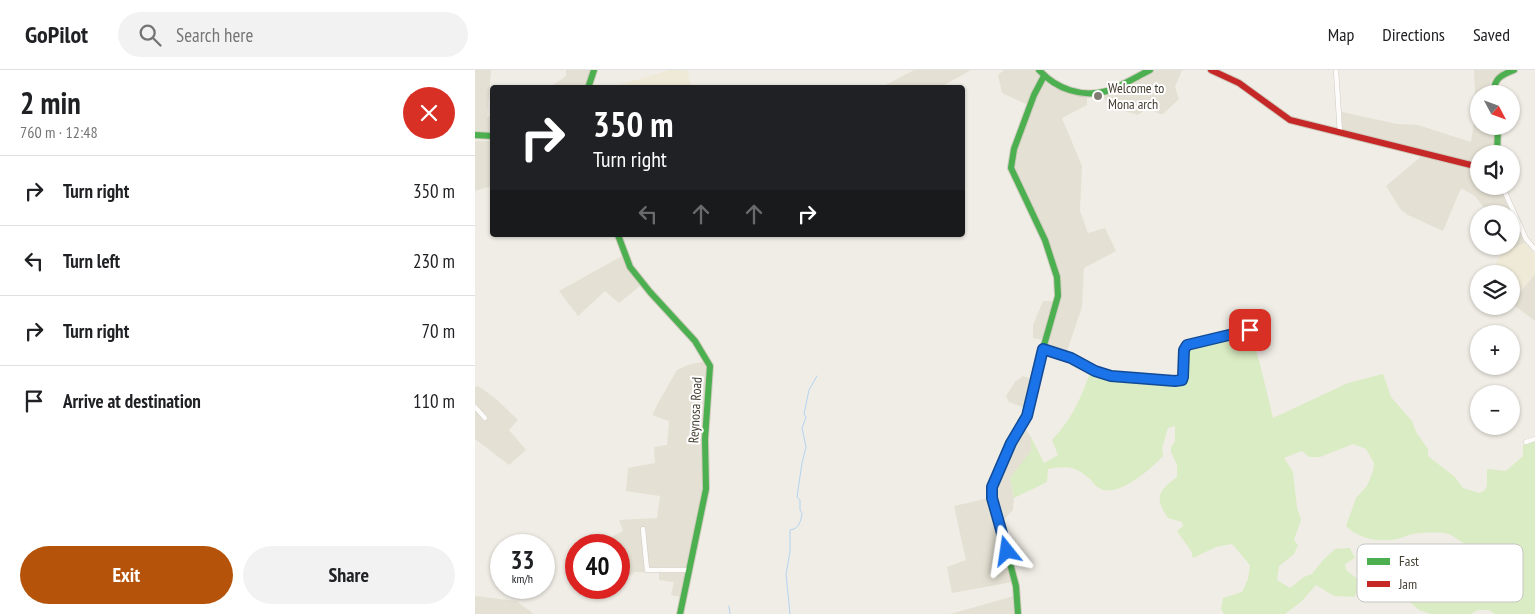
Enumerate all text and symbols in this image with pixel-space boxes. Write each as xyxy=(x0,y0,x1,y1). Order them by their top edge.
search box xyxy=(118,12,468,57)
text: GoPilot xyxy=(25,19,88,50)
icon: search xyxy=(136,21,164,49)
text: Search here xyxy=(176,23,253,47)
text: Map xyxy=(1328,23,1354,46)
text: Directions xyxy=(1382,23,1445,46)
text: Saved xyxy=(1473,23,1510,46)
place label: Welcome to Mona arch xyxy=(1108,79,1164,113)
text: 2 min xyxy=(20,83,81,122)
north arrow xyxy=(1470,85,1520,135)
map controls xyxy=(1470,85,1520,435)
button: close xyxy=(403,87,455,139)
marker: Welcome to Mona arch xyxy=(1092,90,1104,102)
text: 350 m xyxy=(593,101,674,147)
icon: right xyxy=(510,105,575,170)
text: 760 m · 12:48 xyxy=(20,122,98,142)
text: Turn right xyxy=(593,145,667,173)
button: sound xyxy=(1470,145,1520,195)
icon: right xyxy=(20,177,48,205)
text: Turn right xyxy=(63,179,129,203)
text: 350 m xyxy=(413,179,455,203)
icon: left xyxy=(634,200,662,228)
icon: ahead xyxy=(687,200,715,228)
icon: ahead xyxy=(740,200,768,228)
icon: right xyxy=(793,200,821,228)
button: search xyxy=(1470,205,1520,255)
icon: left xyxy=(20,247,48,275)
text: Turn left xyxy=(63,249,120,273)
text: 230 m xyxy=(413,249,455,273)
button: layers xyxy=(1470,265,1520,315)
pin xyxy=(1229,309,1271,351)
icon: arrive xyxy=(1236,316,1264,344)
icon: right xyxy=(20,317,48,345)
text: Turn right xyxy=(63,319,129,343)
text: 70 m xyxy=(422,319,455,343)
button: + xyxy=(1470,325,1520,375)
street label: Reynosa Road xyxy=(684,376,706,444)
button: − xyxy=(1470,385,1520,435)
icon: arrive xyxy=(20,387,48,415)
text: Arrive at destination xyxy=(63,389,201,413)
text: 110 m xyxy=(413,389,455,413)
position arrow xyxy=(980,524,1032,576)
speed limit sign: 40 xyxy=(565,534,630,599)
text: 33 xyxy=(511,544,534,576)
legend xyxy=(1357,544,1523,602)
button: Exit xyxy=(20,546,233,604)
button: Share xyxy=(243,546,455,604)
text: Fast xyxy=(1399,552,1419,570)
text: km/h xyxy=(512,571,533,586)
text: Jam xyxy=(1398,575,1417,593)

